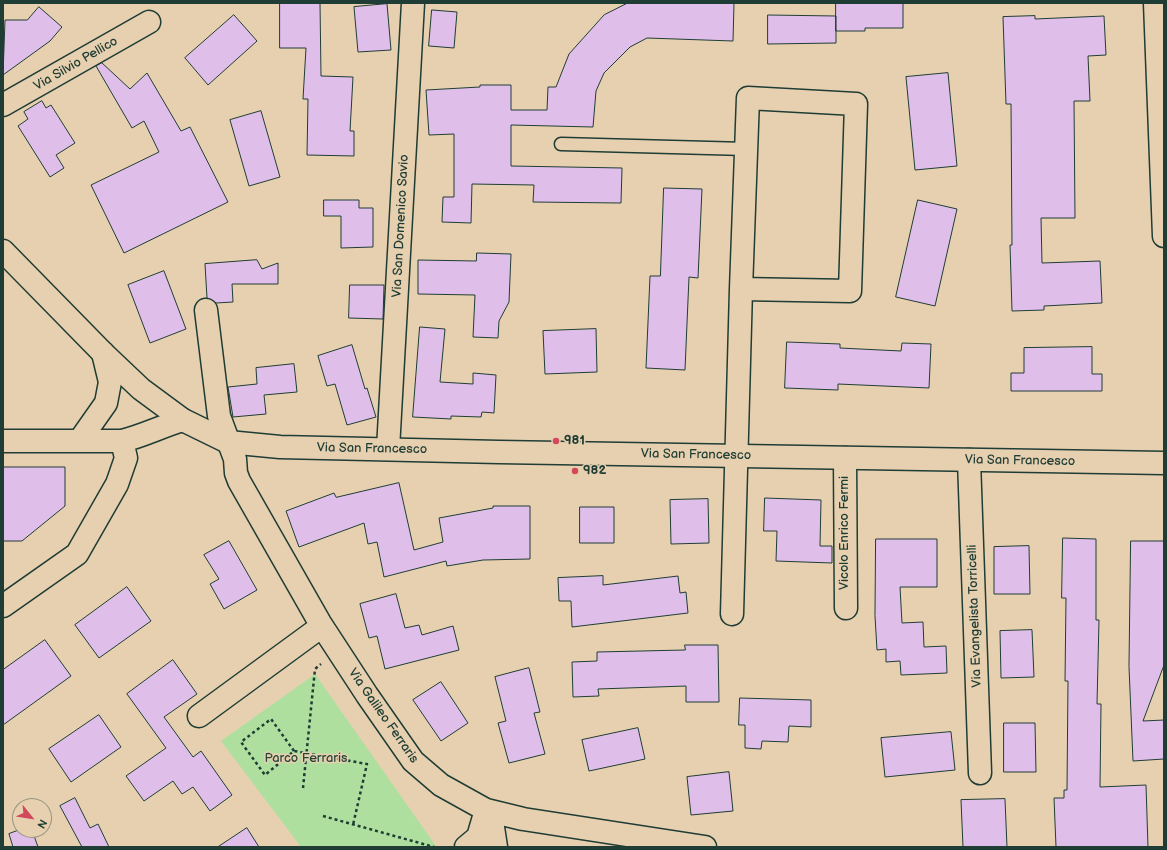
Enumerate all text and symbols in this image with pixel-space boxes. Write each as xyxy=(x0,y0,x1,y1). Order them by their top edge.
street label: Via Silvio Pellico xyxy=(31,34,121,94)
street label: Via San Domenico Savio xyxy=(389,154,413,298)
place label: 981 xyxy=(564,433,585,449)
marker: 981 xyxy=(551,436,561,446)
street label: Via San Francesco xyxy=(317,440,427,458)
street label: Via San Francesco xyxy=(641,446,751,464)
street label: Via San Francesco xyxy=(965,452,1075,470)
place label: 982 xyxy=(583,463,606,479)
marker: 982 xyxy=(570,466,580,476)
street label: Vicolo Enrico Fermi xyxy=(837,476,853,590)
street label: Via Evangelista Torricelli xyxy=(965,544,985,688)
street label: Via Galileo Ferraris xyxy=(344,666,422,766)
park label: Parco Ferraris xyxy=(265,751,347,767)
north arrow xyxy=(12,798,52,838)
text: N xyxy=(34,817,50,831)

